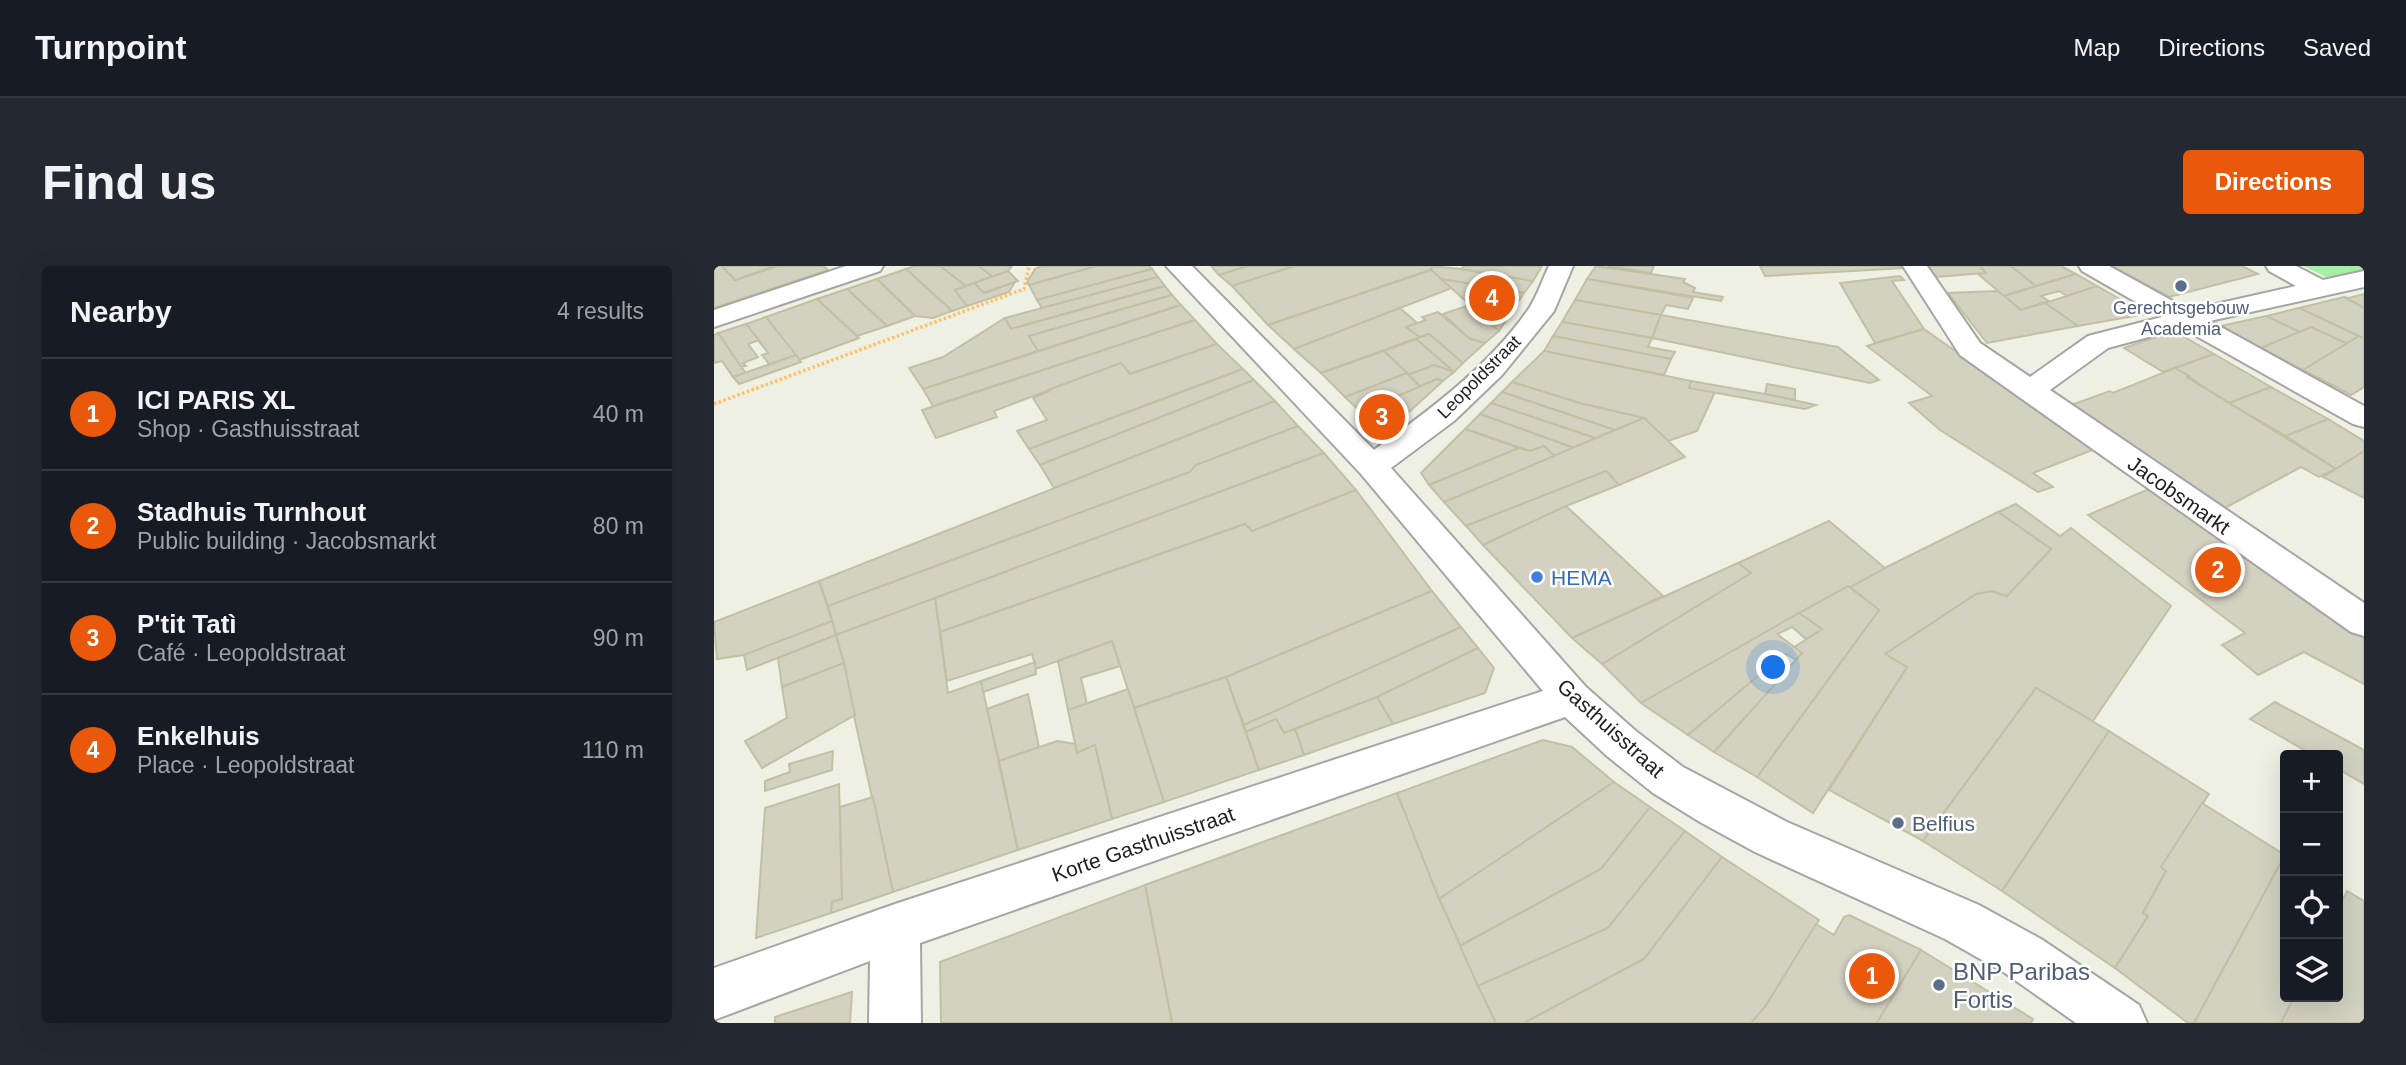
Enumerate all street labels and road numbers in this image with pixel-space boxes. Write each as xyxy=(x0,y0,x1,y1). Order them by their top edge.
street label: Leopoldstraat xyxy=(1433,331,1525,423)
street label: Jacobsmarkt xyxy=(2124,451,2234,539)
street label: Gasthuisstraat xyxy=(1553,674,1669,782)
street label: Korte Gasthuisstraat xyxy=(1049,802,1237,886)

